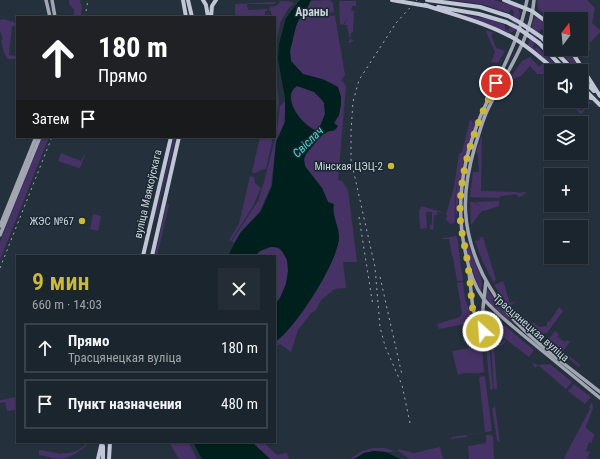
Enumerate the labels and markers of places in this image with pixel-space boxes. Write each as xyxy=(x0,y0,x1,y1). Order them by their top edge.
pin xyxy=(479,66,513,100)
place label: Мінская ЦЭЦ-2 xyxy=(314,160,383,173)
marker: Мінская ЦЭЦ-2 xyxy=(386,161,396,171)
place label: ЖЭС №67 xyxy=(29,215,74,228)
marker: ЖЭС №67 xyxy=(77,216,87,226)

